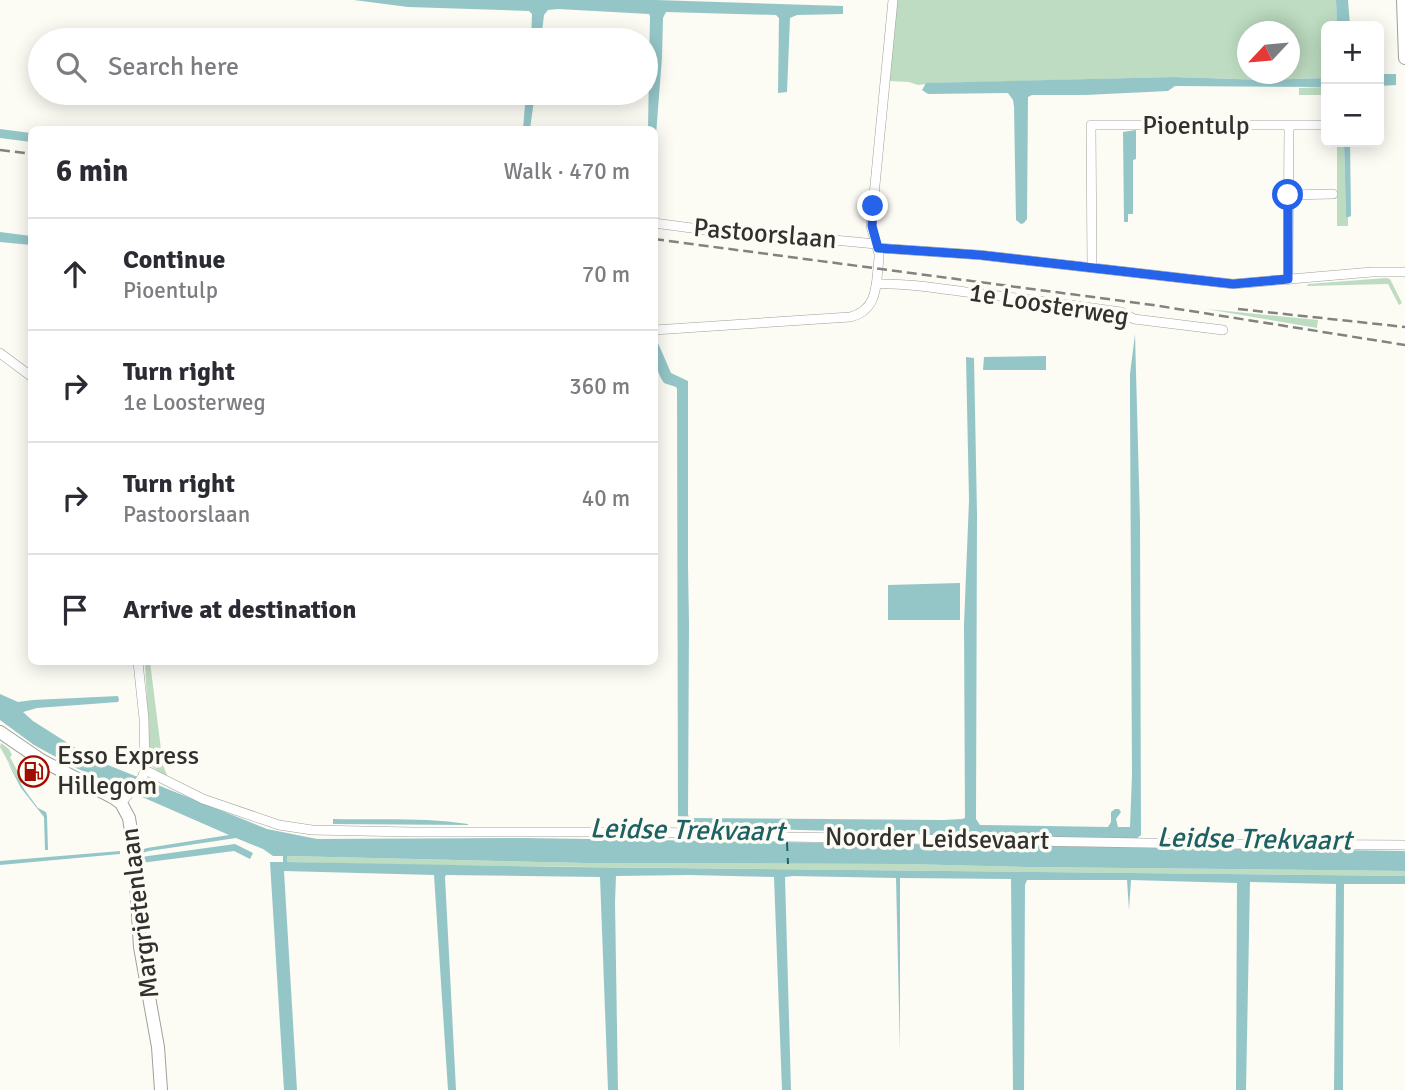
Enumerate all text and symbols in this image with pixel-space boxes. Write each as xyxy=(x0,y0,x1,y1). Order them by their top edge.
north arrow xyxy=(1237,21,1300,84)
map controls xyxy=(1321,21,1384,147)
button: + xyxy=(1321,21,1384,84)
search box xyxy=(28,28,658,105)
icon: search xyxy=(52,48,90,86)
text: Search here xyxy=(108,51,239,83)
button: − xyxy=(1321,84,1384,147)
street label: Pioentulp xyxy=(1142,110,1250,142)
text: 6 min xyxy=(56,153,128,190)
text: Walk · 470 m xyxy=(504,157,630,186)
route start xyxy=(1272,179,1303,210)
route end xyxy=(857,190,888,221)
street label: Pastoorslaan xyxy=(692,212,838,256)
text: Continue xyxy=(123,244,225,276)
icon: ahead xyxy=(56,255,94,293)
text: 70 m xyxy=(582,260,630,289)
text: Pioentulp xyxy=(123,276,218,305)
street label: 1e Loosterweg xyxy=(967,277,1131,333)
text: Turn right xyxy=(123,356,235,388)
icon: right xyxy=(56,367,94,405)
text: 360 m xyxy=(569,372,630,401)
text: 1e Loosterweg xyxy=(123,388,266,417)
text: Turn right xyxy=(123,468,235,500)
icon: right xyxy=(56,479,94,517)
text: 40 m xyxy=(582,484,630,513)
text: Pastoorslaan xyxy=(123,500,250,529)
icon: arrive xyxy=(56,591,94,629)
text: Arrive at destination xyxy=(123,594,356,626)
place label: Esso Express Hillegom xyxy=(57,740,199,802)
fuel station icon: Esso Express Hillegom xyxy=(17,754,51,788)
water label: Leidse Trekvaart xyxy=(589,811,788,849)
water label: Leidse Trekvaart xyxy=(1156,820,1355,858)
street label: Noorder Leidsevaart xyxy=(825,821,1049,857)
street label: Margrietenlaan xyxy=(114,826,166,1000)

